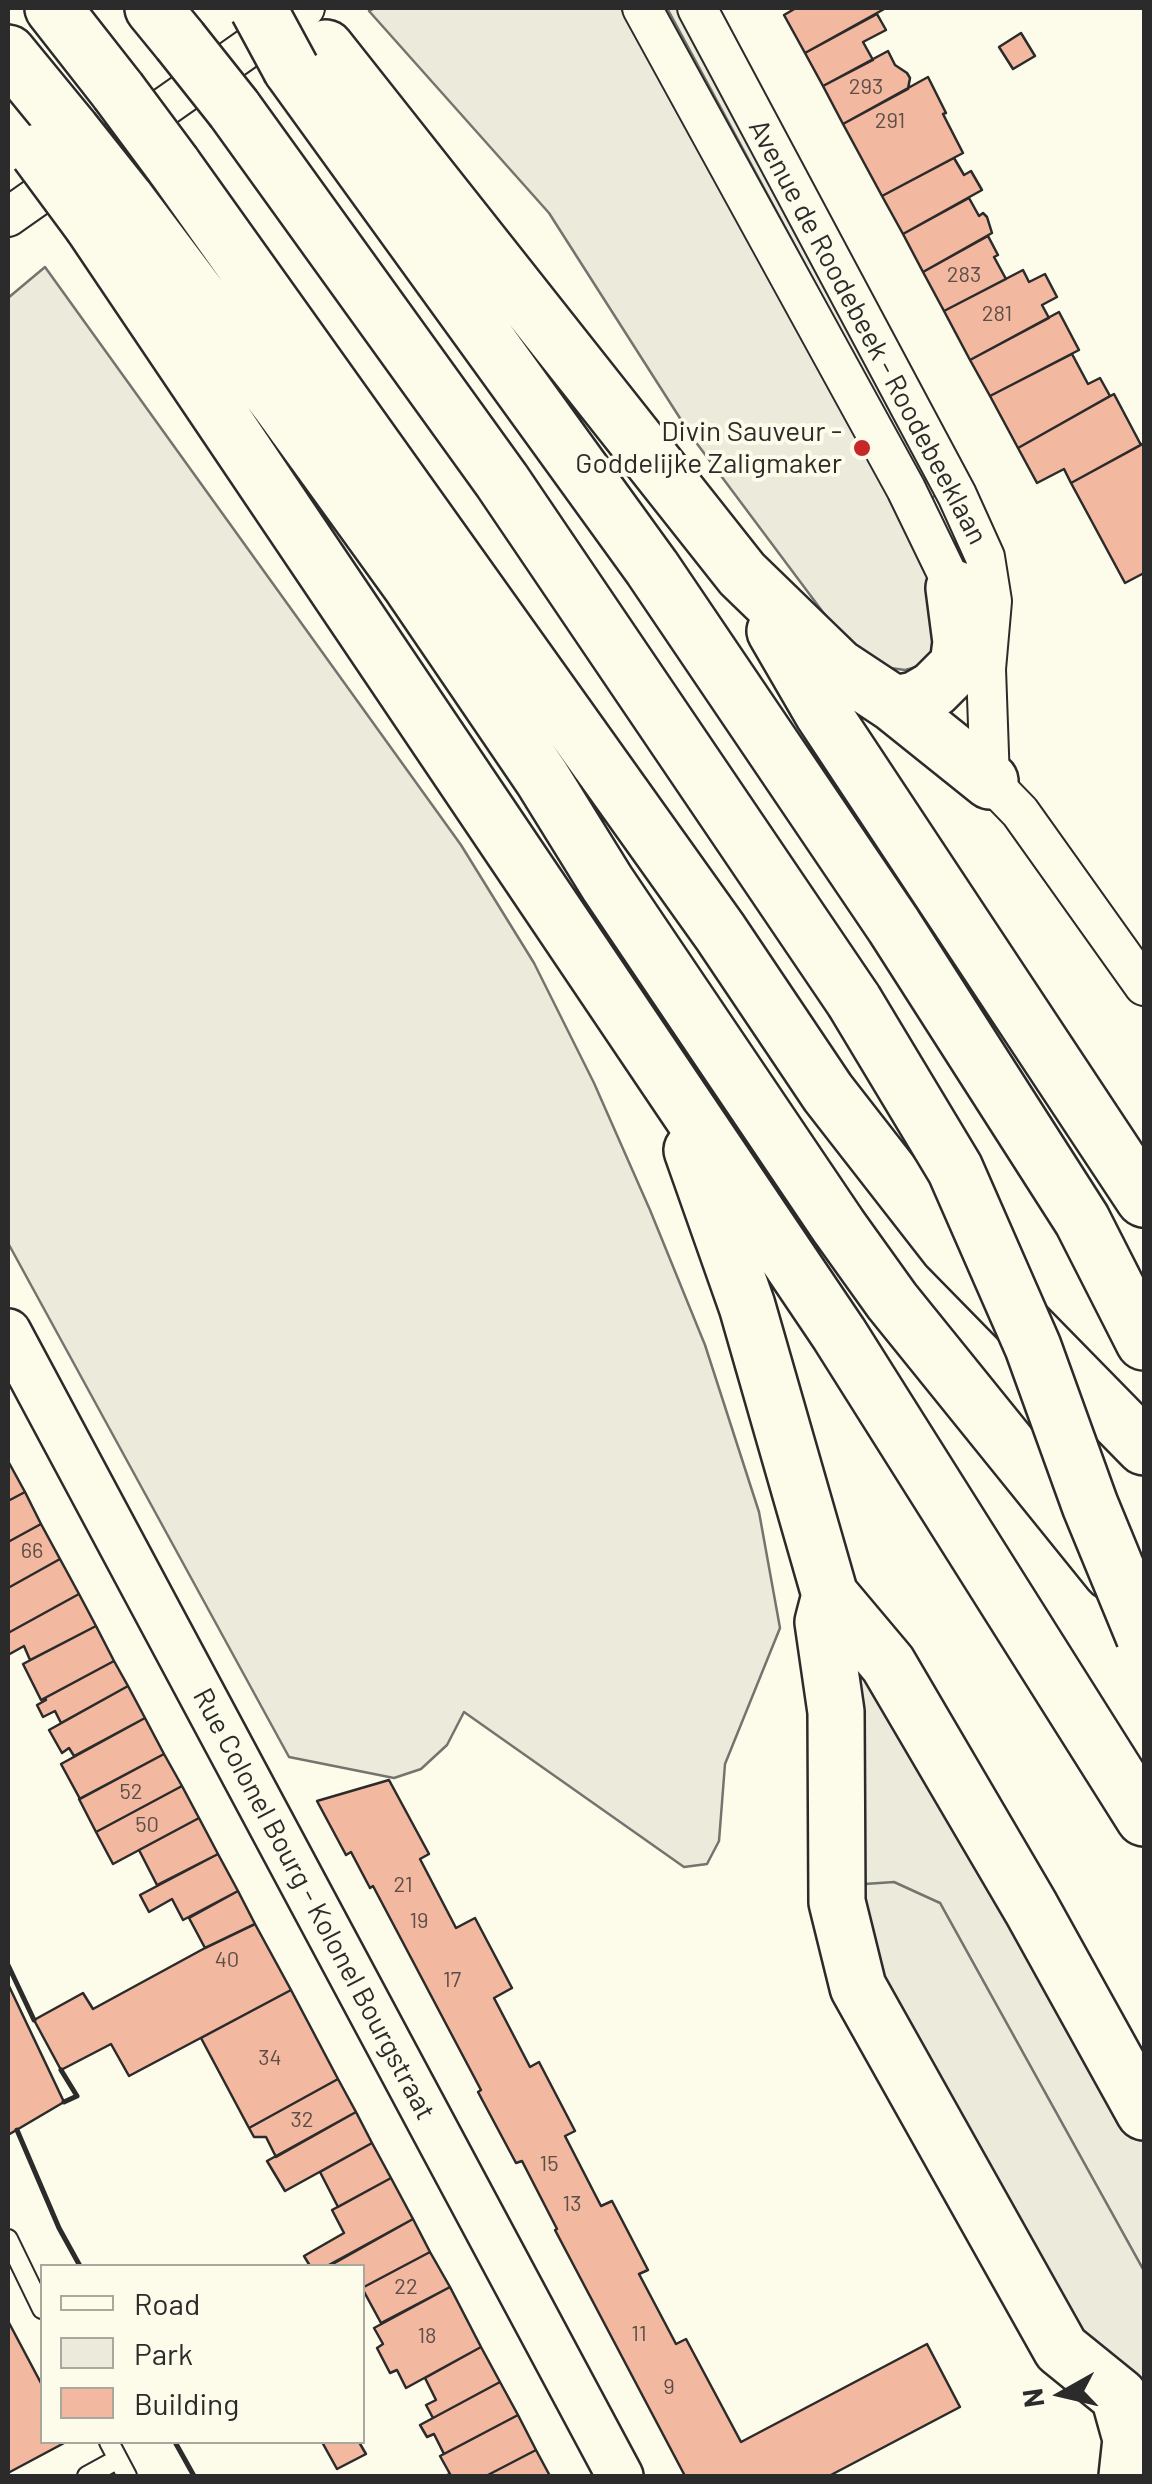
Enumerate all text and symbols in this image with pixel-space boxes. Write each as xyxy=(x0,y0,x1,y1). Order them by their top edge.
house number: 293 xyxy=(849,74,883,100)
house number: 291 xyxy=(875,108,905,134)
street label: Avenue de Roodebeek - Roodebeeklaan xyxy=(741,114,995,550)
house number: 283 xyxy=(947,262,981,288)
house number: 281 xyxy=(982,301,1012,327)
place label: Divin Sauveur - Goddelijke Zaligmaker xyxy=(575,415,842,481)
marker: Divin Sauveur - Goddelijke Zaligmaker xyxy=(851,437,873,459)
house number: 66 xyxy=(21,1538,43,1564)
street label: Rue Colonel Bourg - Kolonel Bourgstraat xyxy=(186,1683,442,2125)
house number: 52 xyxy=(119,1779,143,1805)
house number: 50 xyxy=(135,1812,159,1838)
house number: 21 xyxy=(393,1872,413,1898)
house number: 19 xyxy=(409,1908,429,1934)
house number: 40 xyxy=(215,1947,239,1973)
house number: 17 xyxy=(443,1967,461,1993)
house number: 34 xyxy=(258,2045,282,2071)
house number: 32 xyxy=(290,2107,314,2133)
house number: 15 xyxy=(539,2151,559,2177)
house number: 13 xyxy=(562,2191,582,2217)
legend xyxy=(40,2264,365,2444)
house number: 22 xyxy=(394,2274,418,2300)
text: Road xyxy=(134,2285,200,2321)
house number: 11 xyxy=(631,2321,647,2347)
house number: 18 xyxy=(417,2323,437,2349)
text: Park xyxy=(134,2335,193,2371)
north arrow xyxy=(1012,2344,1112,2444)
house number: 9 xyxy=(663,2374,675,2400)
text: Building xyxy=(134,2385,239,2421)
text: N xyxy=(1014,2387,1050,2410)

